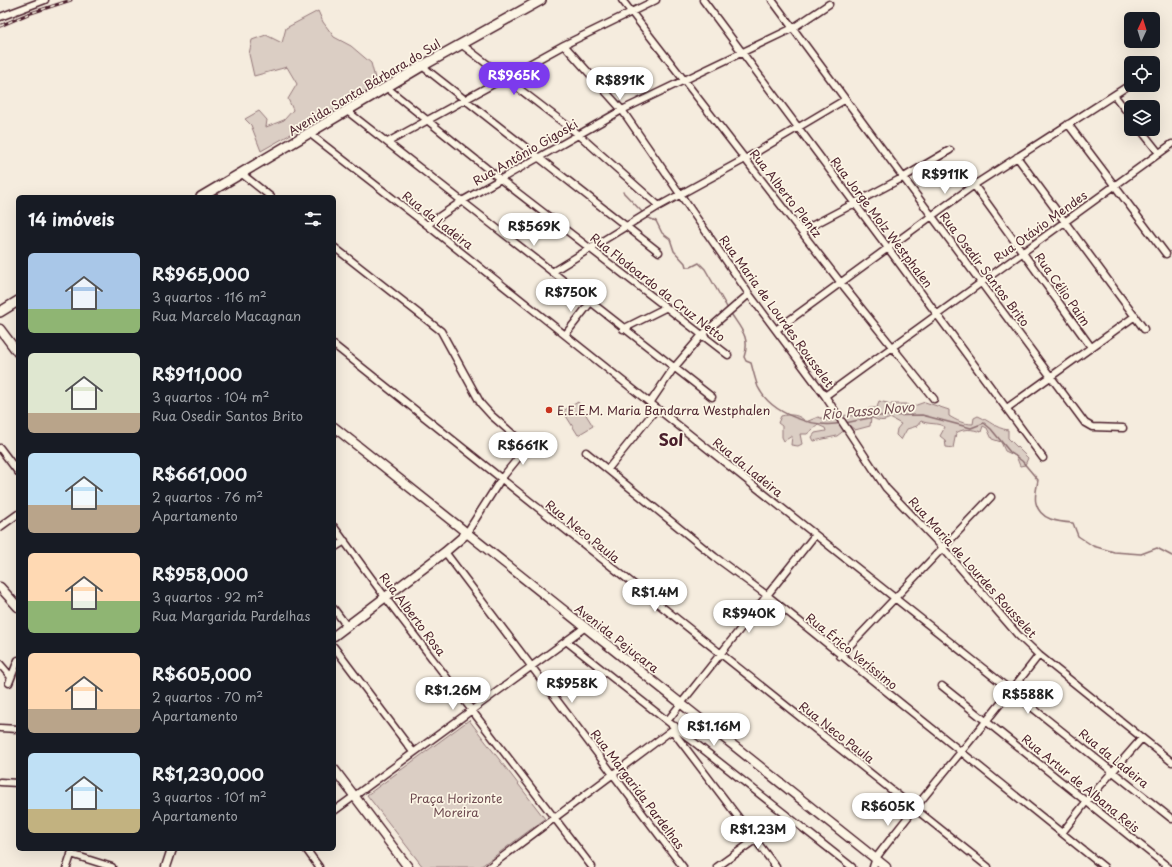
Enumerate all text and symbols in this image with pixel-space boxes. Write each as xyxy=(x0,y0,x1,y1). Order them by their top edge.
north arrow xyxy=(1124,12,1160,48)
map controls xyxy=(1124,12,1160,136)
street label: Avenida Santa Bárbara do Sul xyxy=(284,34,444,140)
button: locate xyxy=(1124,56,1160,92)
pin: R$965K xyxy=(481,62,547,96)
text: R$965K xyxy=(488,65,540,84)
pin: R$891K xyxy=(587,67,653,101)
text: R$891K xyxy=(595,70,645,89)
button: layers xyxy=(1124,100,1160,136)
street label: Rua Antônio Gigoski xyxy=(469,115,581,189)
street label: Rua Alberto Plentz xyxy=(746,145,826,241)
street label: Rua Jorge Molz Westphalen xyxy=(827,153,937,291)
pin: R$911K xyxy=(912,161,978,195)
text: R$911K xyxy=(921,164,969,183)
street label: Rua Otávio Mendes xyxy=(990,186,1091,266)
street label: Rua da Ladeira xyxy=(399,187,478,254)
text: 14 imóveis xyxy=(28,206,114,232)
icon: filters xyxy=(302,208,324,230)
street label: Rua Osedir Santos Brito xyxy=(936,208,1034,330)
pin: R$569K xyxy=(501,213,567,247)
text: R$569K xyxy=(508,216,560,235)
street label: Rua Flodoardo da Cruz Netto xyxy=(587,229,730,346)
street label: Rua Maria de Lourdes Rousselet xyxy=(716,231,838,391)
street label: Rua Célio Paim xyxy=(1031,249,1095,329)
text: R$965,000 xyxy=(152,261,250,287)
icon: home xyxy=(60,269,108,317)
pin: R$750K xyxy=(538,279,604,313)
text: R$750K xyxy=(545,282,597,301)
text: 3 quartos · 116 m² xyxy=(152,287,267,306)
text: Rua Marcelo Macagnan xyxy=(152,306,301,325)
text: R$911,000 xyxy=(152,361,242,387)
icon: home xyxy=(60,369,108,417)
text: 3 quartos · 104 m² xyxy=(152,387,270,406)
water label: Rio Passo Novo xyxy=(821,396,916,424)
place label: E.E.E.M. Maria Bandarra Westphalen xyxy=(557,401,770,419)
marker: E.E.E.M. Maria Bandarra Westphalen xyxy=(544,405,554,415)
text: Rua Osedir Santos Brito xyxy=(152,406,303,425)
district label: Sol xyxy=(659,427,683,451)
pin: R$661K xyxy=(490,432,556,466)
street label: Rua da Ladeira xyxy=(709,433,787,501)
text: R$661K xyxy=(498,435,548,454)
text: R$661,000 xyxy=(152,461,247,487)
icon: home xyxy=(60,469,108,517)
text: 2 quartos · 76 m² xyxy=(152,487,263,506)
street label: Rua Maria de Lourdes Rousselet xyxy=(905,493,1041,642)
street label: Rua Neco Paula xyxy=(542,495,624,567)
text: Apartamento xyxy=(152,506,238,525)
text: R$958,000 xyxy=(152,561,248,587)
icon: home xyxy=(60,569,108,617)
street label: Rua Alberto Rosa xyxy=(376,569,451,660)
pin: R$1.4M xyxy=(622,579,688,613)
text: R$1.4M xyxy=(631,582,679,601)
text: 3 quartos · 92 m² xyxy=(152,587,264,606)
street label: Avenida Pejuçara xyxy=(571,599,663,677)
pin: R$940K xyxy=(716,600,782,634)
text: R$940K xyxy=(722,603,776,622)
text: Rua Margarida Pardelhas xyxy=(152,606,310,625)
street label: Rua Érico Veríssimo xyxy=(802,608,902,694)
text: R$605,000 xyxy=(152,661,252,687)
icon: home xyxy=(60,669,108,717)
pin: R$958K xyxy=(539,670,605,704)
text: R$958K xyxy=(546,673,598,692)
pin: R$1.26M xyxy=(416,677,490,711)
text: R$1.26M xyxy=(424,680,482,699)
pin: R$588K xyxy=(995,681,1061,715)
text: R$588K xyxy=(1002,684,1054,703)
text: 2 quartos · 70 m² xyxy=(152,687,263,706)
street label: Rua Neco Paula xyxy=(796,697,879,767)
text: Apartamento xyxy=(152,706,238,725)
pin: R$1.16M xyxy=(677,713,751,747)
text: R$1.16M xyxy=(687,716,741,735)
street label: Rua da Ladeira xyxy=(1075,724,1153,792)
street label: Rua Margarida Pardelhas xyxy=(587,725,689,853)
street label: Rua Artur de Albana Reis xyxy=(1018,730,1144,837)
text: R$1,230,000 xyxy=(152,761,264,787)
icon: home xyxy=(60,769,108,817)
text: 3 quartos · 101 m² xyxy=(152,787,267,806)
park label: Praça Horizonte Moreira xyxy=(410,789,503,821)
pin: R$605K xyxy=(855,793,921,827)
text: R$605K xyxy=(861,796,915,815)
text: Apartamento xyxy=(152,806,238,825)
pin: R$1.23M xyxy=(721,816,795,850)
text: R$1.23M xyxy=(730,819,786,838)

